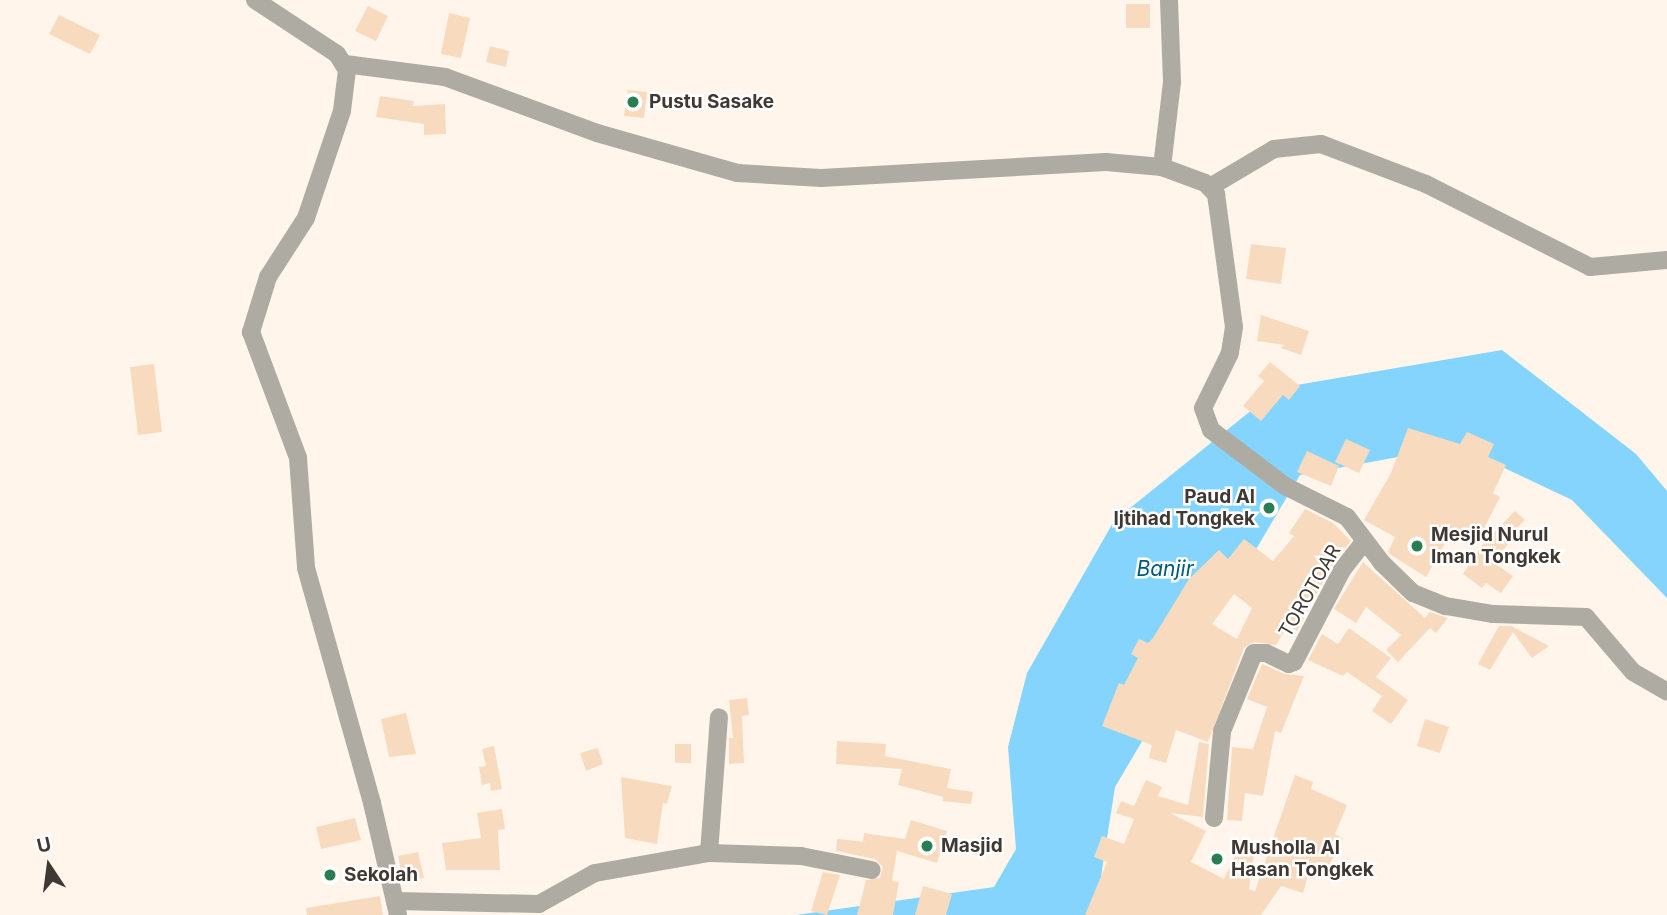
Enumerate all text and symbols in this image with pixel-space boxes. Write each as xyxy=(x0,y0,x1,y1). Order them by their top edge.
place label: Pustu Sasake xyxy=(649,91,774,113)
marker: Pustu Sasake xyxy=(623,92,643,112)
place label: Paud Al Ijtihad Tongkek xyxy=(1113,486,1255,530)
marker: Paud Al Ijtihad Tongkek xyxy=(1261,500,1277,516)
place label: Mesjid Nurul Iman Tongkek xyxy=(1431,524,1561,568)
marker: Mesjid Nurul Iman Tongkek xyxy=(1409,538,1425,554)
street label: TOROTOAR xyxy=(1274,541,1346,641)
water label: Banjir xyxy=(1136,556,1194,582)
north arrow xyxy=(14,831,84,901)
text: U xyxy=(35,832,54,858)
place label: Masjid xyxy=(941,835,1003,857)
place label: Musholla Al Hasan Tongkek xyxy=(1231,837,1374,881)
marker: Masjid xyxy=(919,838,935,854)
marker: Musholla Al Hasan Tongkek xyxy=(1209,851,1225,867)
place label: Sekolah xyxy=(344,864,418,886)
marker: Sekolah xyxy=(322,867,338,883)

